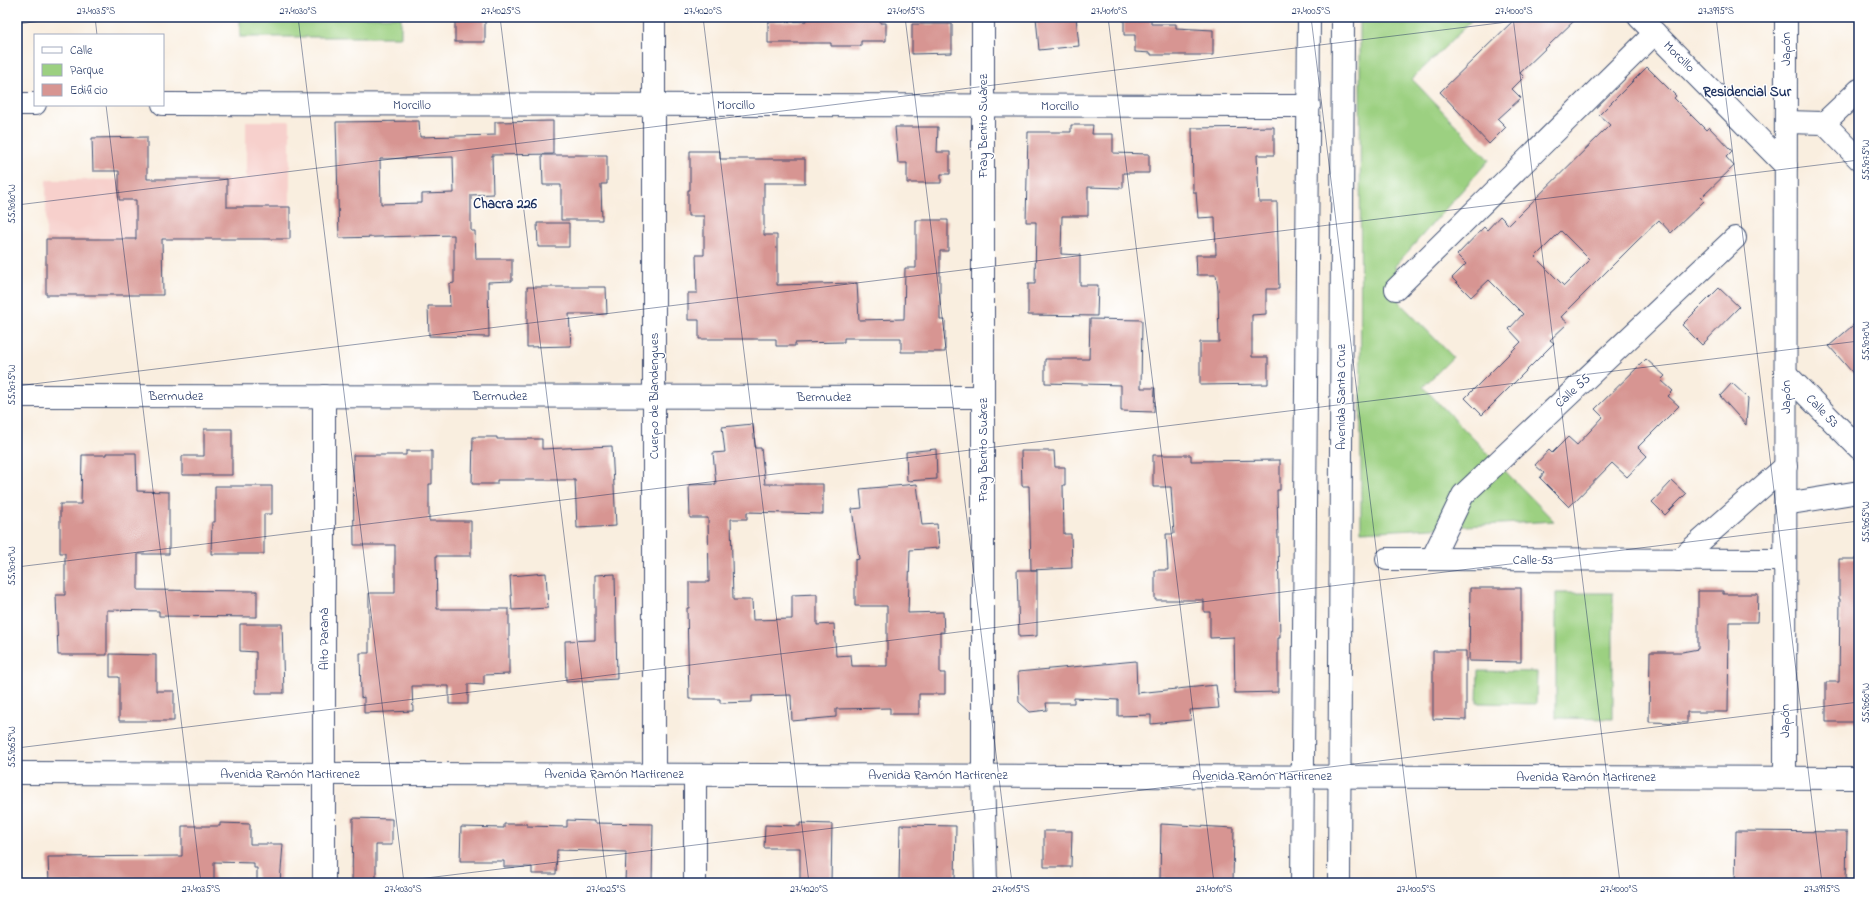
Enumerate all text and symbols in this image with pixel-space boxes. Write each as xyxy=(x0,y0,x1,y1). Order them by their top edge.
text: 27.4035°S xyxy=(77,4,116,19)
text: 27.4030°S xyxy=(279,4,317,19)
text: 27.4025°S xyxy=(481,4,521,19)
text: 27.4020°S xyxy=(684,4,723,19)
text: 27.4015°S xyxy=(887,4,925,19)
text: 27.4010°S xyxy=(1091,4,1128,19)
text: 27.4005°S xyxy=(1292,4,1331,19)
text: 27.4000°S xyxy=(1495,4,1533,19)
text: 27.3995°S xyxy=(1698,4,1735,19)
street label: Japón xyxy=(1777,32,1796,66)
legend xyxy=(34,34,164,106)
street label: Morcillo xyxy=(1659,37,1699,77)
text: Calle xyxy=(70,42,93,60)
text: Parque xyxy=(70,62,104,80)
street label: Fray Benito Suárez xyxy=(974,73,994,179)
text: Edificio xyxy=(70,82,108,100)
district label: Residencial Sur xyxy=(1702,82,1792,103)
street label: Morcillo xyxy=(393,96,431,115)
street label: Morcillo xyxy=(717,96,755,115)
street label: Morcillo xyxy=(1041,97,1079,116)
text: 55.9075°W xyxy=(1859,139,1874,181)
text: 55.9080°W xyxy=(5,184,20,224)
district label: Chacra 226 xyxy=(473,194,538,215)
text: 55.9070°W xyxy=(1859,321,1874,361)
street label: Cuerpo de Blandengues xyxy=(645,332,665,459)
street label: Avenida Santa Cruz xyxy=(1332,343,1351,450)
text: 55.9075°W xyxy=(5,364,20,406)
street label: Calle 55 xyxy=(1551,369,1595,412)
street label: Japón xyxy=(1777,380,1796,414)
street label: Bermudez xyxy=(148,387,204,406)
street label: Bermudez xyxy=(472,387,528,406)
street label: Bermudez xyxy=(796,388,852,407)
street label: Calle 53 xyxy=(1801,390,1843,432)
street label: Fray Benito Suárez xyxy=(974,397,994,503)
text: 55.9065°W xyxy=(1859,501,1874,543)
text: 55.9070°W xyxy=(5,546,20,586)
street label: Calle 53 xyxy=(1513,551,1553,570)
street label: Alto Paraná xyxy=(315,607,334,670)
text: 55.9060°W xyxy=(1859,683,1874,723)
street label: Japón xyxy=(1776,704,1795,738)
text: 55.9065°W xyxy=(5,726,20,768)
street label: Avenida Ramón Martirenez xyxy=(220,765,360,784)
street label: Avenida Ramón Martirenez xyxy=(544,765,684,784)
street label: Avenida Ramón Martirenez xyxy=(868,766,1008,785)
street label: Avenida Ramón Martirenez xyxy=(1192,767,1332,786)
street label: Avenida Ramón Martirenez xyxy=(1516,768,1656,787)
text: 27.4035°S xyxy=(182,882,221,897)
text: 27.4030°S xyxy=(384,882,422,897)
text: 27.4025°S xyxy=(586,882,626,897)
text: 27.4020°S xyxy=(790,882,829,897)
text: 27.4015°S xyxy=(992,882,1030,897)
text: 27.4010°S xyxy=(1196,882,1233,897)
text: 27.4005°S xyxy=(1397,882,1436,897)
text: 27.4000°S xyxy=(1600,882,1638,897)
text: 27.3995°S xyxy=(1804,882,1841,897)

